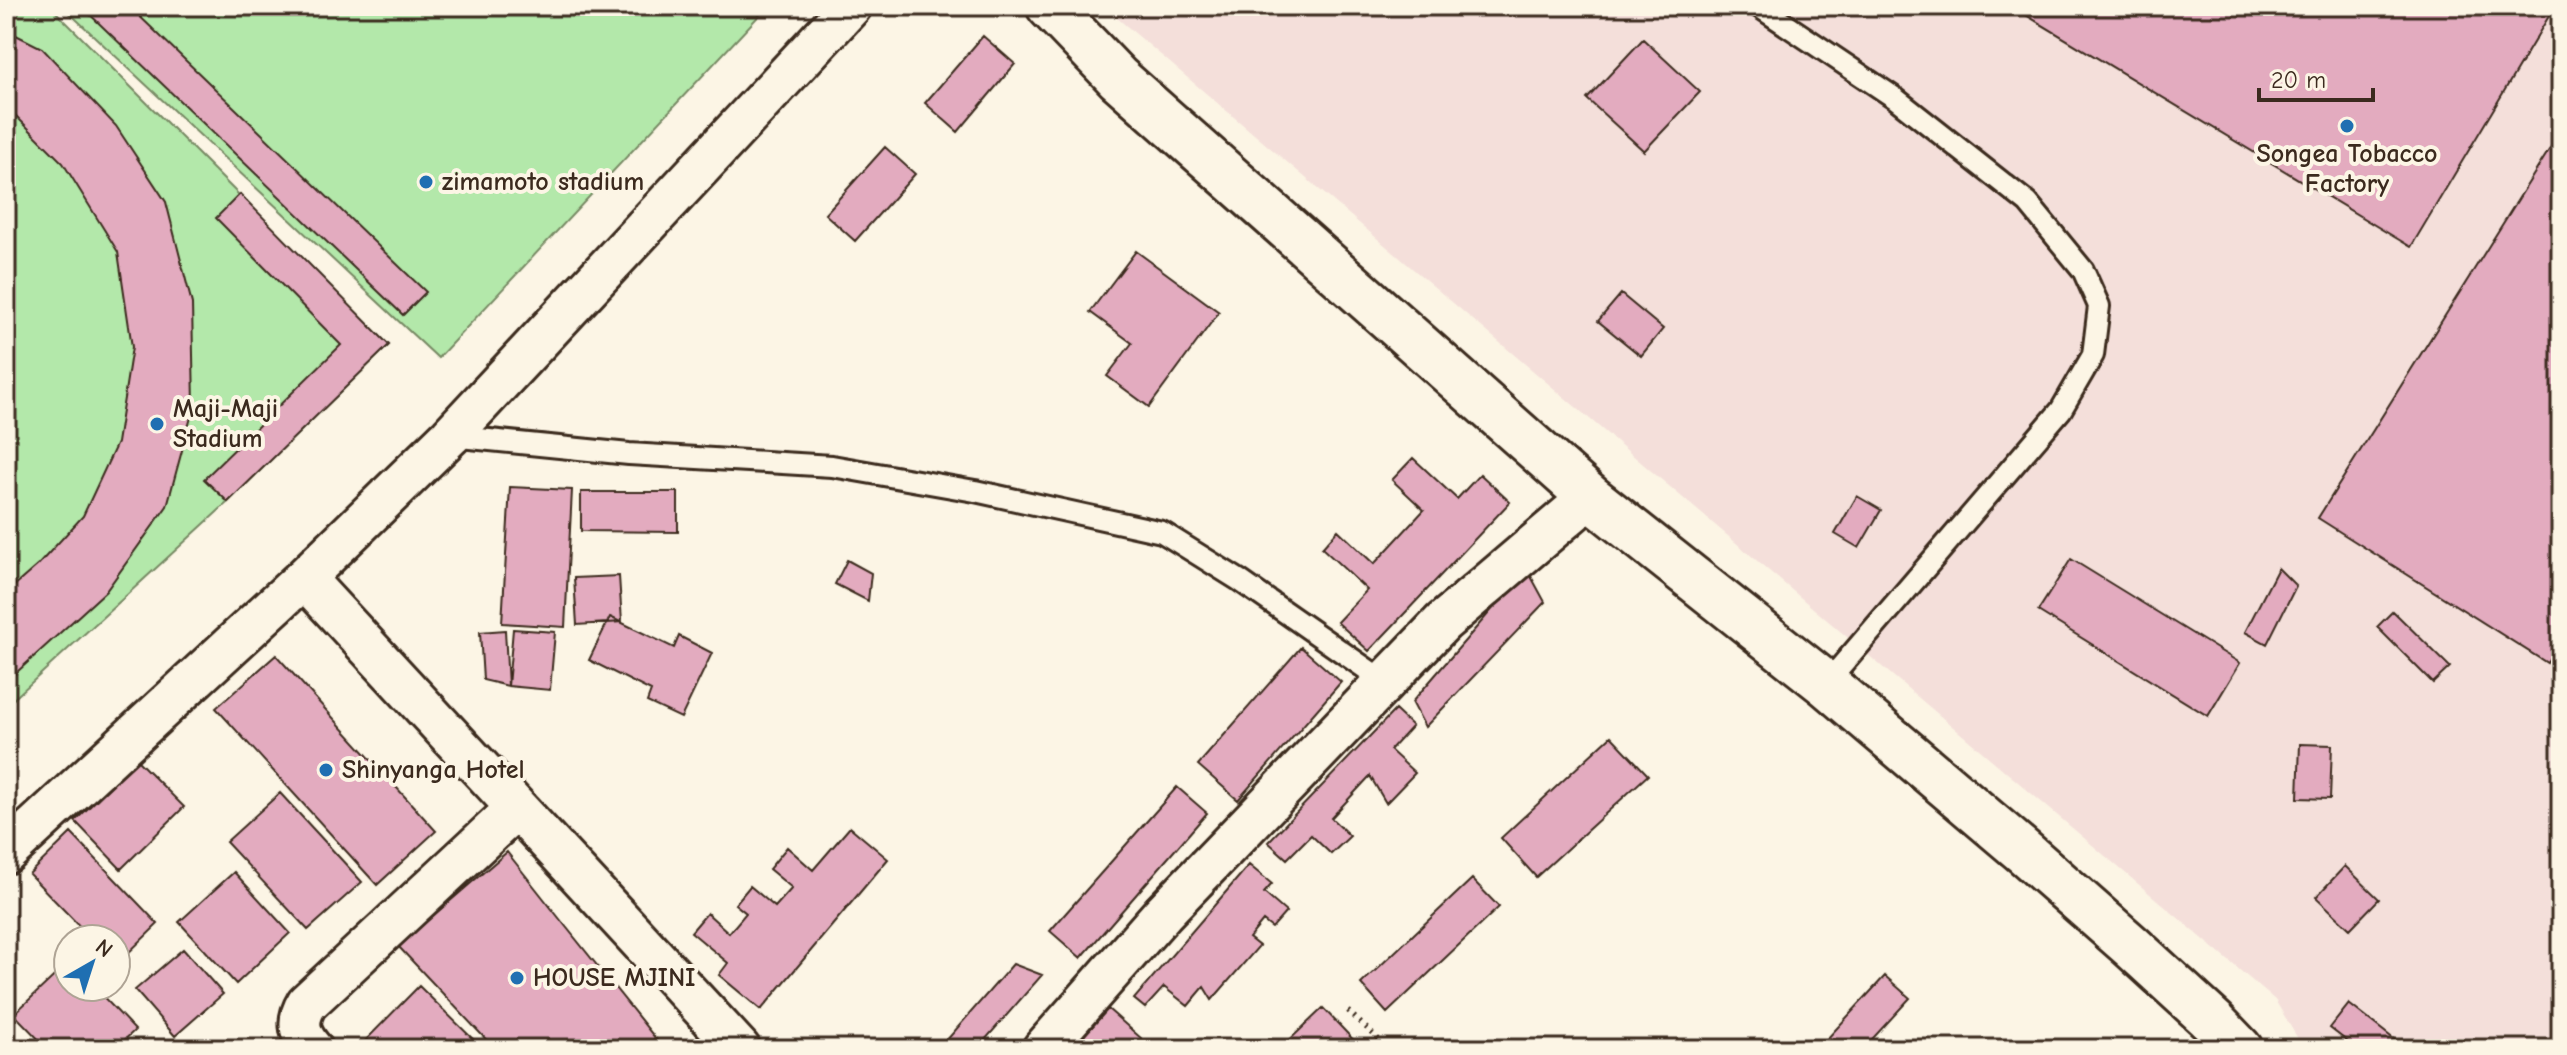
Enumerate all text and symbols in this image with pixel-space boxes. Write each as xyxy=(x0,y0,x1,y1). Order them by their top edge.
scale bar xyxy=(2259,52,2373,102)
text: 20 m xyxy=(2271,66,2326,94)
marker: Songea Tobacco Factory xyxy=(2338,117,2356,135)
place label: Songea Tobacco Factory xyxy=(2257,139,2437,199)
place label: zimamoto stadium xyxy=(442,167,644,197)
marker: zimamoto stadium xyxy=(417,173,435,191)
place label: Maji-Maji Stadium xyxy=(173,394,278,454)
marker: Maji-Maji Stadium xyxy=(148,415,166,433)
place label: Shinyanga Hotel xyxy=(342,755,525,785)
marker: Shinyanga Hotel xyxy=(317,761,335,779)
north arrow xyxy=(52,923,132,1003)
text: N xyxy=(90,934,118,963)
place label: HOUSE MJINI xyxy=(533,963,696,993)
marker: HOUSE MJINI xyxy=(508,969,526,987)

